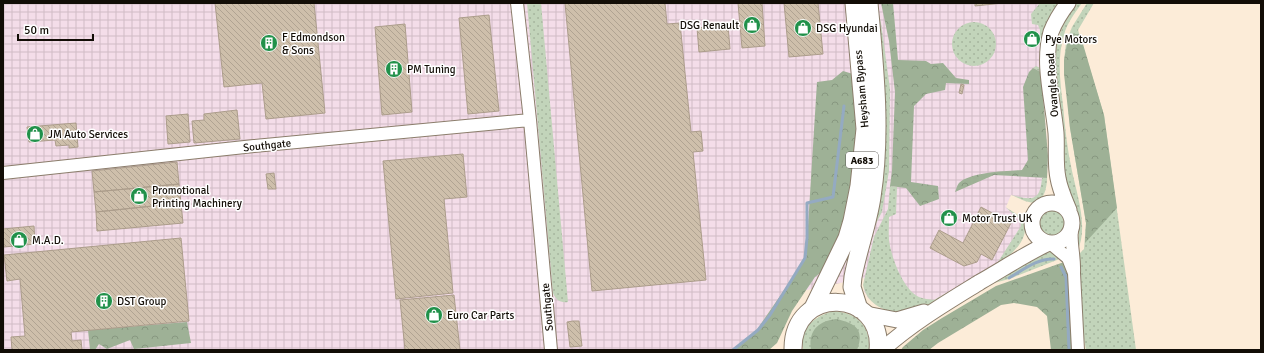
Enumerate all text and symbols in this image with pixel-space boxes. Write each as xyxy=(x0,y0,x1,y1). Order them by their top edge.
shop icon: DSG Renault xyxy=(742,15,762,35)
scale bar xyxy=(18,16,93,42)
shop icon: DSG Hyundai xyxy=(793,18,813,38)
place label: DSG Renault xyxy=(680,19,739,32)
place label: DSG Hyundai xyxy=(816,22,878,35)
text: 50 m xyxy=(24,23,49,38)
shop icon: Pye Motors xyxy=(1022,29,1042,49)
place label: F Edmondson & Sons xyxy=(282,31,345,57)
building icon: F Edmondson & Sons xyxy=(259,33,279,53)
place label: Pye Motors xyxy=(1045,33,1097,46)
street label: Heysham Bypass xyxy=(852,49,871,128)
street label: Ovangle Road xyxy=(1044,52,1061,117)
building icon: PM Tuning xyxy=(384,59,404,79)
place label: PM Tuning xyxy=(407,63,456,76)
shop icon: JM Auto Services xyxy=(25,124,45,144)
place label: JM Auto Services xyxy=(48,128,128,141)
street label: Southgate xyxy=(242,137,292,154)
road number: A683 xyxy=(846,152,878,168)
place label: Promotional Printing Machinery xyxy=(152,184,243,210)
shop icon: Promotional Printing Machinery xyxy=(129,186,149,206)
shop icon: Motor Trust UK xyxy=(939,208,959,228)
place label: Motor Trust UK xyxy=(962,212,1033,225)
shop icon: M.A.D. xyxy=(9,230,29,250)
place label: M.A.D. xyxy=(32,234,64,247)
street label: Southgate xyxy=(539,282,556,332)
building icon: DST Group xyxy=(94,291,114,311)
place label: DST Group xyxy=(117,295,166,308)
shop icon: Euro Car Parts xyxy=(424,305,444,325)
place label: Euro Car Parts xyxy=(447,309,514,322)

